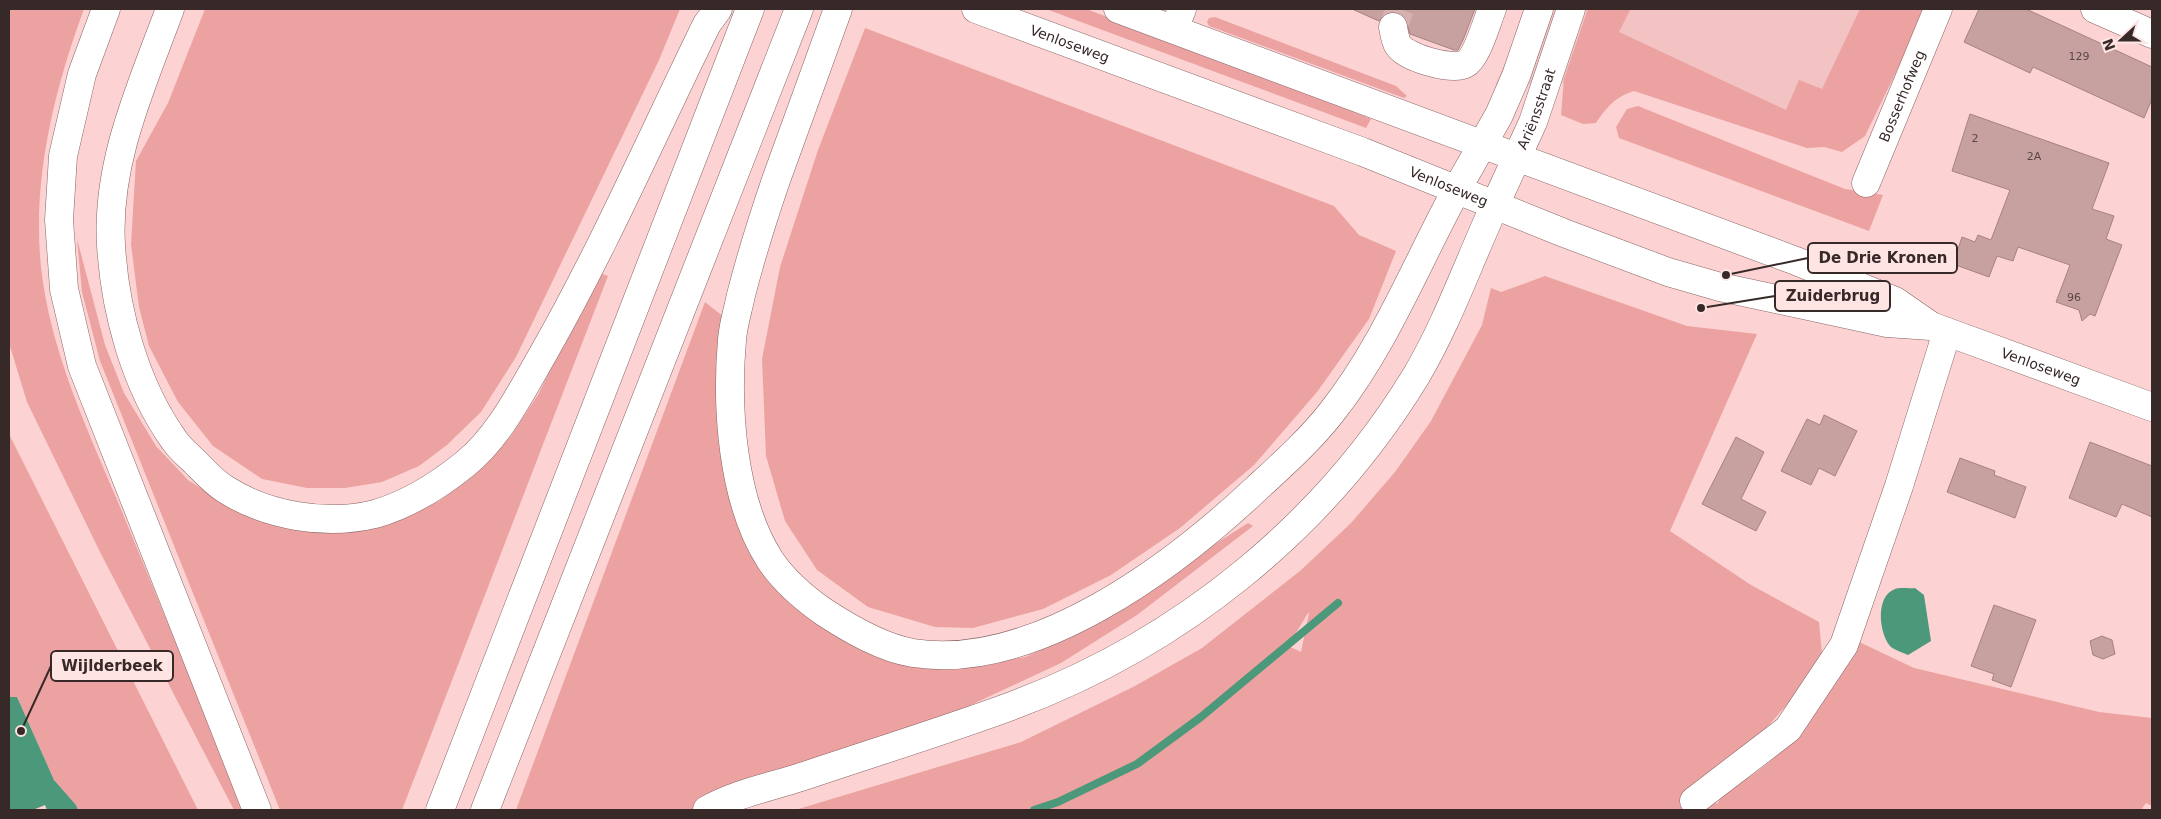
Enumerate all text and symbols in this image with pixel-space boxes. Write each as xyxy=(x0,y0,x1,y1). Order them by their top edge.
north arrow xyxy=(2096,15,2146,65)
street label: Venloseweg xyxy=(1028,22,1112,66)
text: N xyxy=(2099,36,2118,53)
street label: Bosserhofweg xyxy=(1876,48,1928,144)
house number: 129 xyxy=(2069,50,2090,63)
street label: Ariënsstraat xyxy=(1514,66,1559,152)
house number: 2 xyxy=(1972,132,1979,145)
house number: 2A xyxy=(2027,150,2042,163)
street label: Venloseweg xyxy=(1407,164,1490,210)
callout: De Drie Kronen xyxy=(1808,243,1957,273)
text: De Drie Kronen xyxy=(1818,249,1948,267)
callout: Zuiderbrug xyxy=(1775,281,1890,311)
text: Zuiderbrug xyxy=(1786,287,1880,305)
house number: 96 xyxy=(2067,291,2081,304)
street label: Venloseweg xyxy=(1999,344,2083,388)
callout: Wijlderbeek xyxy=(51,651,173,681)
text: Wijlderbeek xyxy=(61,657,164,675)

